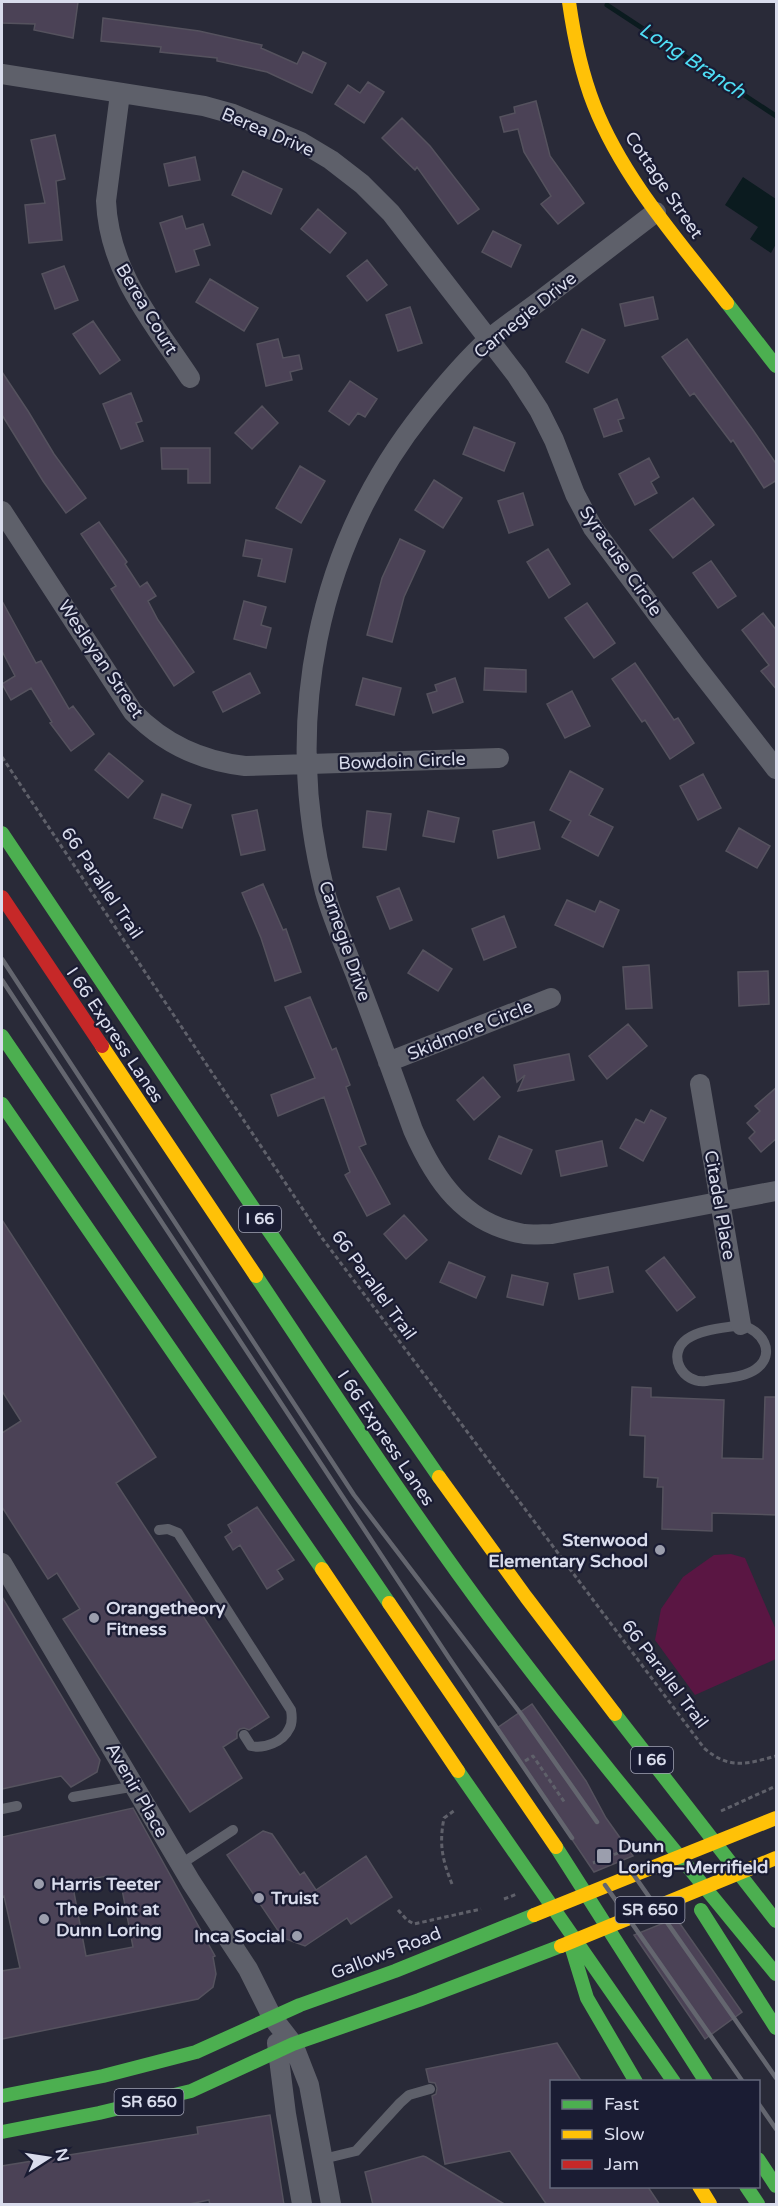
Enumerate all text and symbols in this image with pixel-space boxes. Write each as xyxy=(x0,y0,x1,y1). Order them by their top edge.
water label: Long Branch xyxy=(635,18,750,105)
street label: Berea Drive xyxy=(218,103,318,161)
street label: Cottage Street xyxy=(620,127,708,243)
street label: Berea Court xyxy=(111,260,183,359)
street label: Carnegie Drive xyxy=(469,267,581,363)
street label: Syracuse Circle xyxy=(575,502,667,620)
street label: Wesleyan Street xyxy=(53,596,149,722)
street label: Bowdoin Circle xyxy=(338,748,466,774)
street label: 66 Parallel Trail xyxy=(56,823,148,943)
street label: Carnegie Drive xyxy=(314,878,376,1004)
street label: I 66 Express Lanes xyxy=(61,963,169,1107)
street label: Skidmore Circle xyxy=(404,995,536,1065)
street label: Citadel Place xyxy=(700,1148,740,1262)
road number: I 66 xyxy=(239,1206,281,1232)
street label: 66 Parallel Trail xyxy=(327,1226,421,1344)
street label: I 66 Express Lanes xyxy=(332,1366,440,1510)
place label: Stenwood Elementary School xyxy=(488,1529,648,1572)
marker: Stenwood Elementary School xyxy=(653,1543,667,1557)
place label: Orangetheory Fitness xyxy=(106,1597,226,1640)
marker: Orangetheory Fitness xyxy=(87,1611,101,1625)
street label: 66 Parallel Trail xyxy=(617,1615,713,1733)
street label: Avenir Place xyxy=(101,1739,173,1841)
road number: I 66 xyxy=(631,1747,673,1773)
place label: Dunn Loring–Merrifield xyxy=(618,1835,768,1878)
marker: Dunn Loring–Merrifield xyxy=(595,1847,613,1865)
place label: Harris Teeter xyxy=(51,1873,161,1895)
marker: Harris Teeter xyxy=(32,1877,46,1891)
place label: Truist xyxy=(270,1887,319,1909)
marker: Truist xyxy=(252,1891,266,1905)
road number: SR 650 xyxy=(616,1897,684,1923)
place label: The Point at Dunn Loring xyxy=(55,1898,162,1941)
marker: The Point at Dunn Loring xyxy=(37,1912,51,1926)
street label: Gallows Road xyxy=(328,1922,444,1984)
place label: Inca Social xyxy=(194,1925,285,1947)
marker: Inca Social xyxy=(290,1929,304,1943)
legend xyxy=(550,2080,760,2188)
road number: SR 650 xyxy=(114,2089,184,2115)
text: Fast xyxy=(604,2093,639,2115)
text: Slow xyxy=(604,2123,645,2145)
north arrow xyxy=(18,2128,78,2188)
text: N xyxy=(51,2147,73,2163)
text: Jam xyxy=(604,2153,639,2175)

